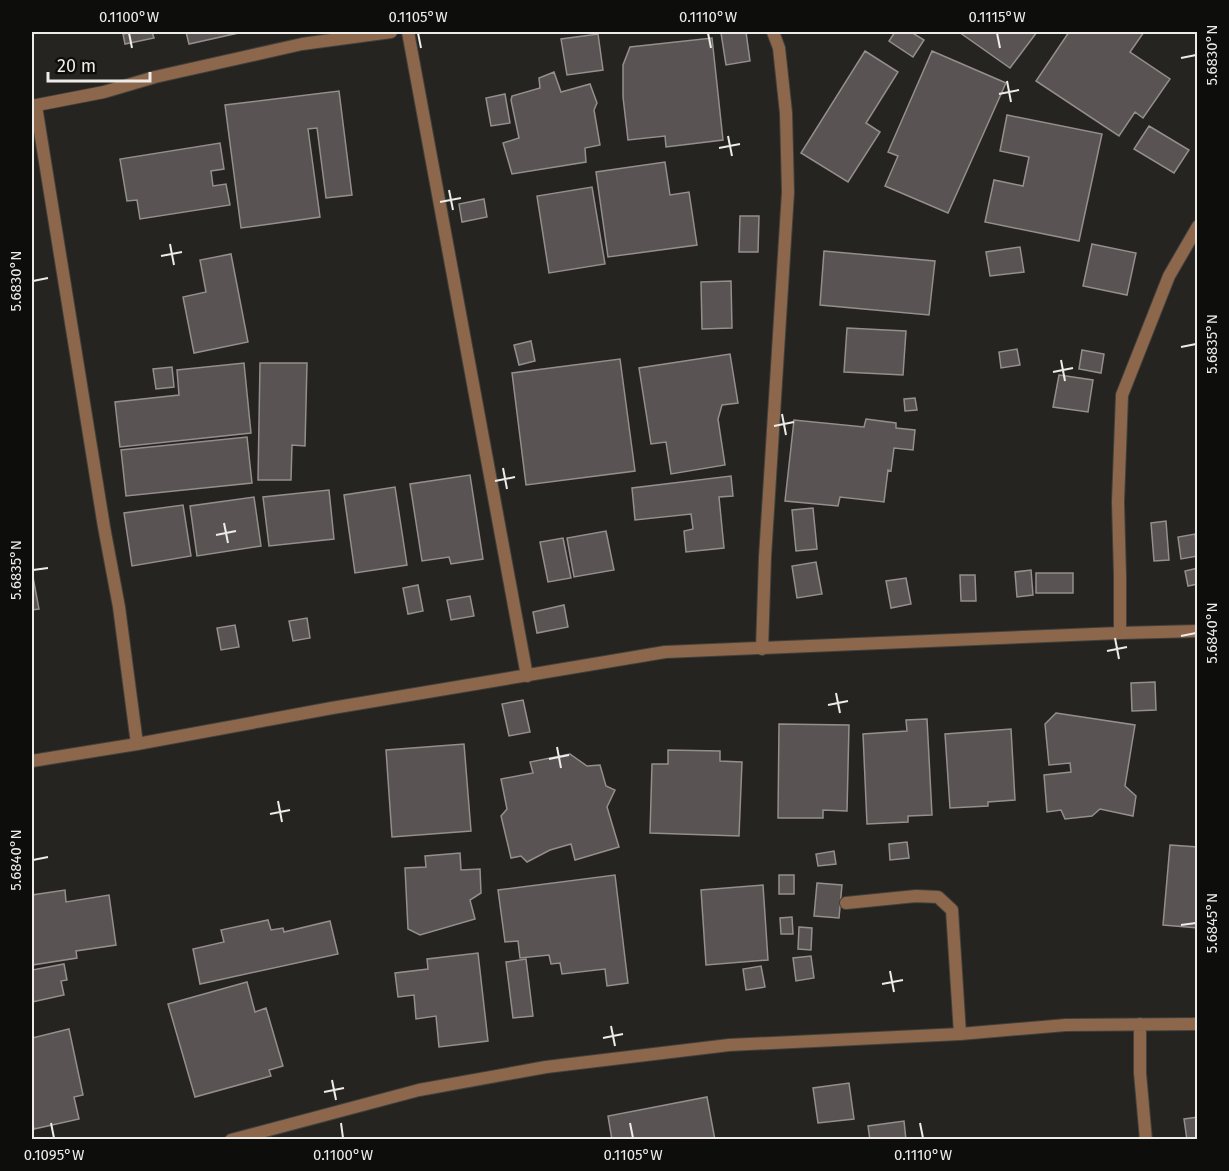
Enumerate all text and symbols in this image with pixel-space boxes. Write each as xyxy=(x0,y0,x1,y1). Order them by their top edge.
text: 0.1100°W xyxy=(99,8,160,26)
text: 0.1105°W xyxy=(388,8,448,26)
text: 0.1110°W xyxy=(679,8,738,26)
text: 0.1115°W xyxy=(968,8,1026,26)
text: 5.6830°N xyxy=(1203,24,1221,86)
scale bar xyxy=(48,45,150,83)
text: 20 m xyxy=(57,55,96,77)
text: 5.6830°N xyxy=(7,250,25,312)
text: 5.6835°N xyxy=(1203,314,1221,374)
text: 5.6835°N xyxy=(7,540,25,600)
text: 5.6840°N xyxy=(1203,602,1221,664)
text: 5.6840°N xyxy=(7,829,25,891)
text: 5.6845°N xyxy=(1203,893,1221,953)
text: 0.1095°W xyxy=(24,1146,85,1164)
text: 0.1100°W xyxy=(313,1146,374,1164)
text: 0.1105°W xyxy=(603,1146,663,1164)
text: 0.1110°W xyxy=(894,1146,953,1164)

